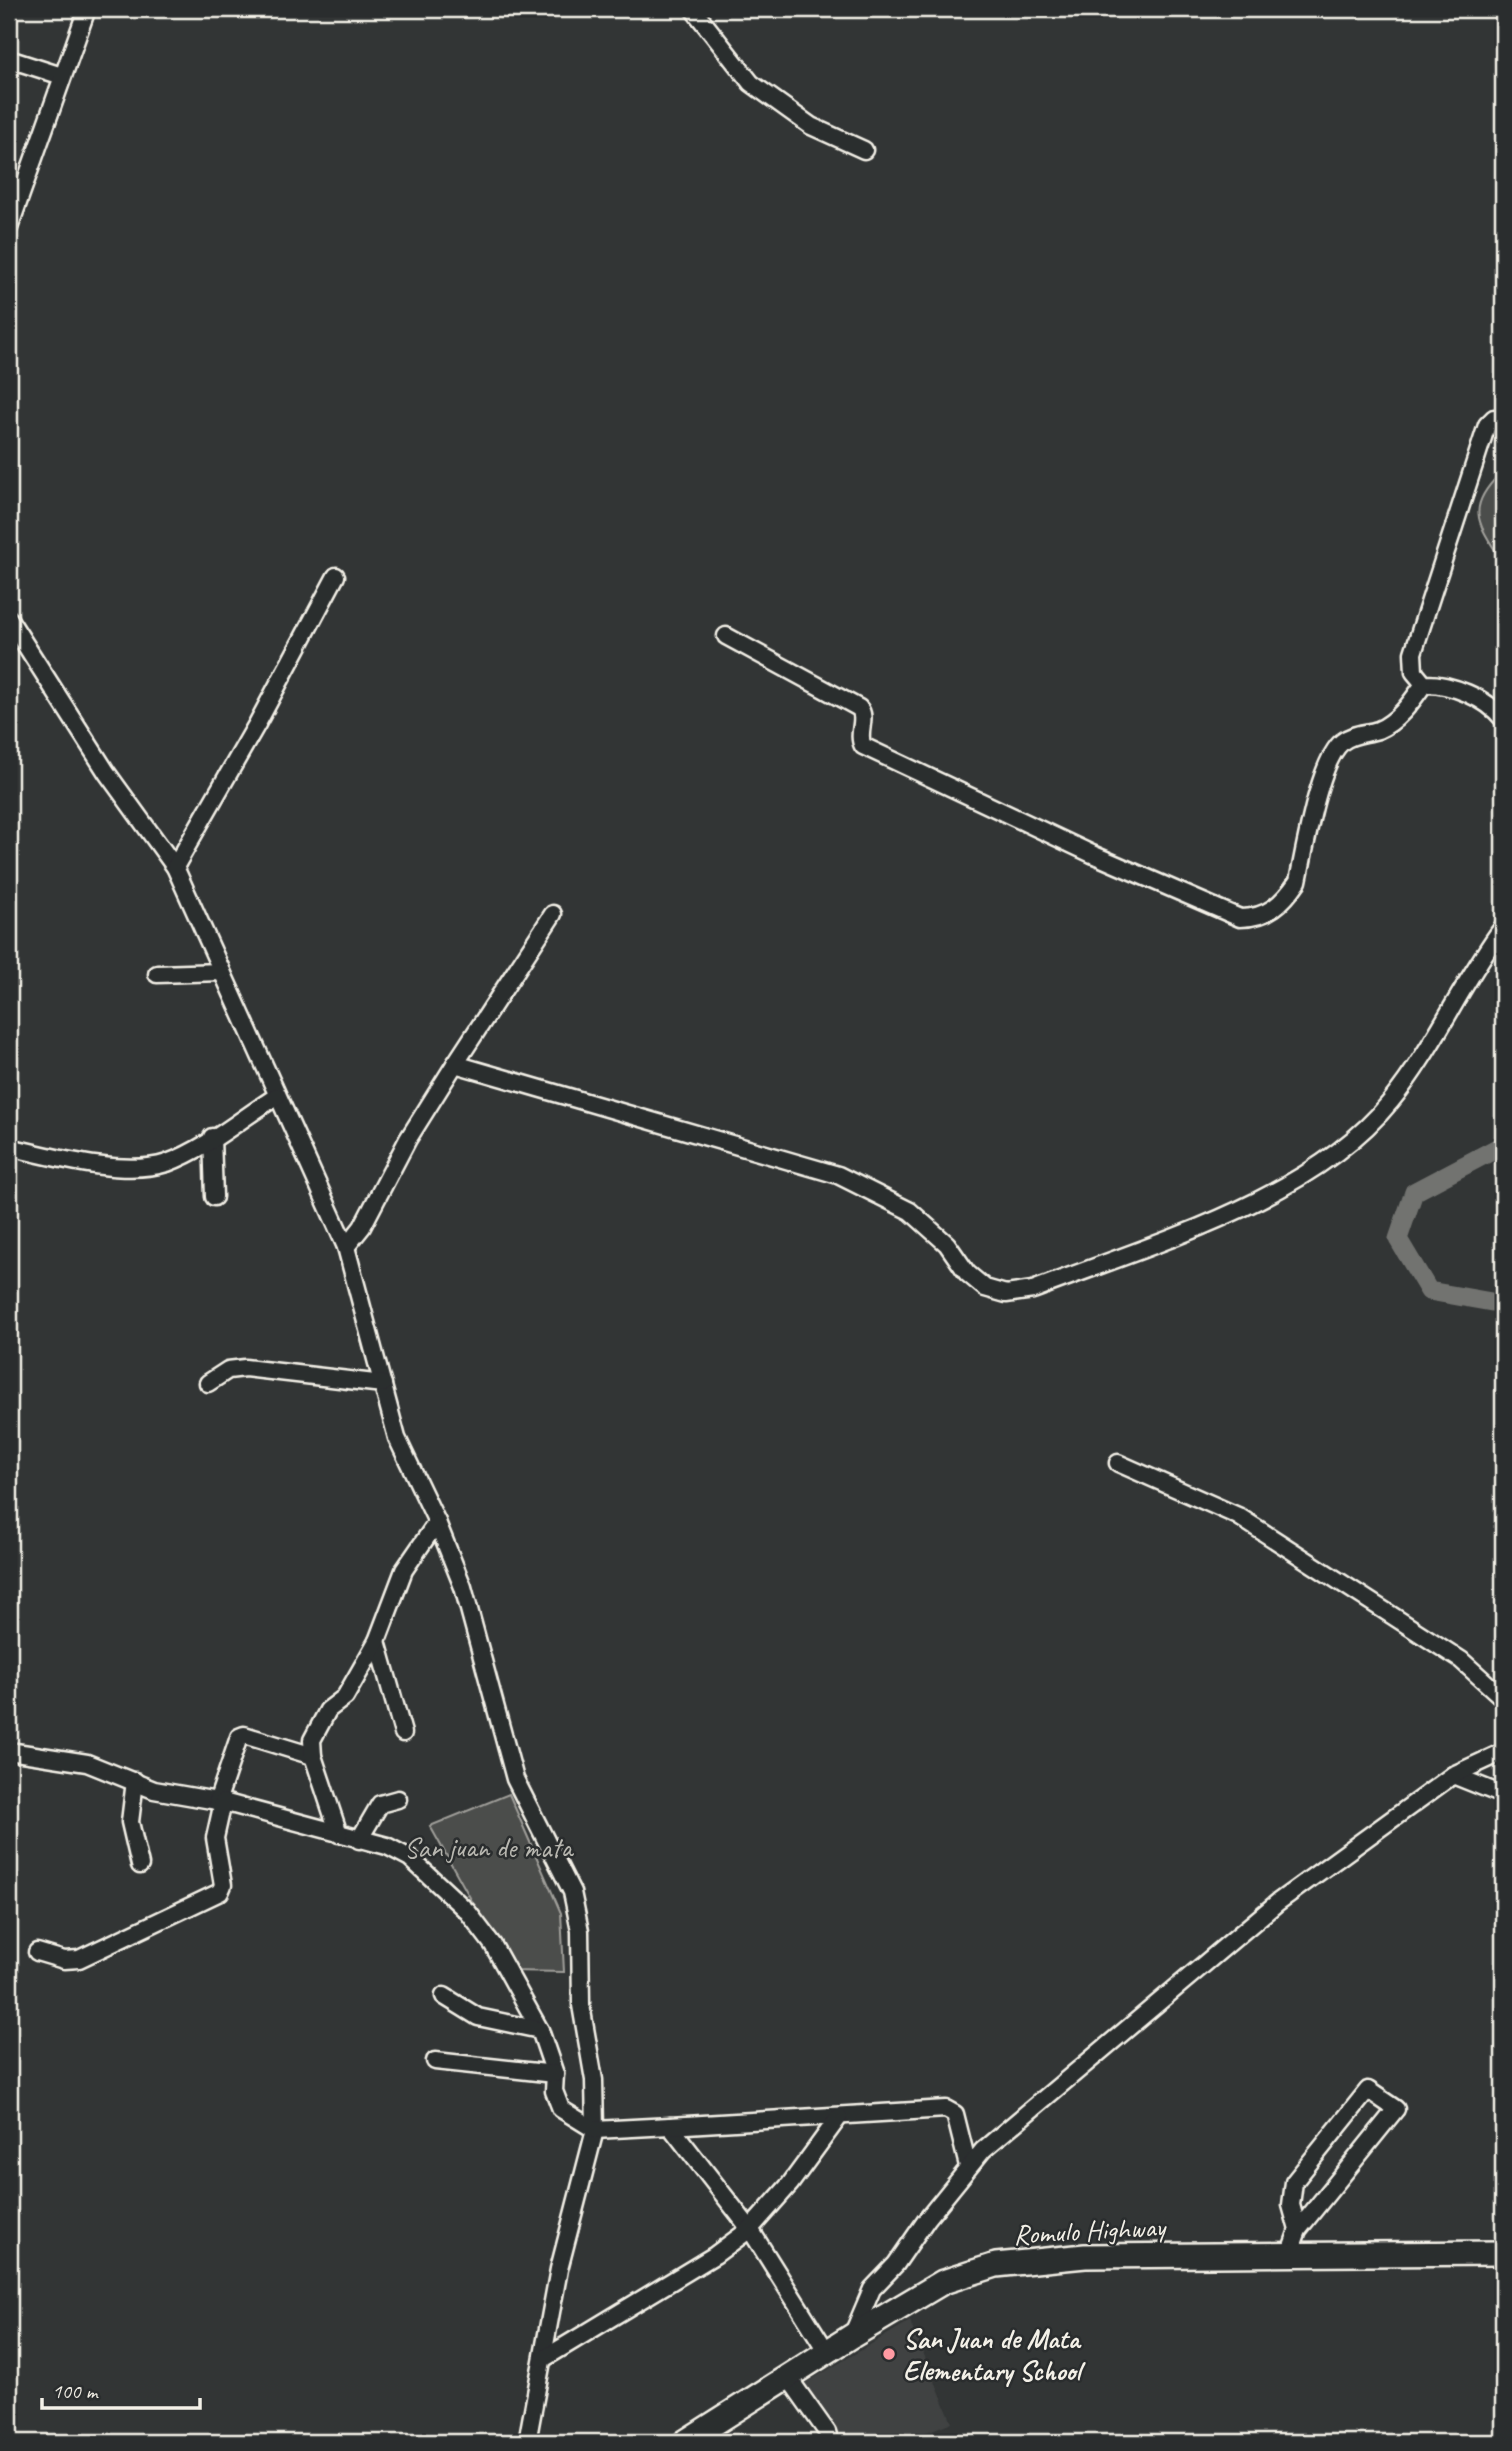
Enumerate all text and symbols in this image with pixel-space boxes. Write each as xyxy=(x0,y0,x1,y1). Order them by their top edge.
park label: San juan de mata xyxy=(404,1830,574,1865)
street label: Romulo Highway xyxy=(1012,2209,1168,2252)
place label: San Juan de Mata Elementary School xyxy=(903,2321,1086,2388)
marker: San Juan de Mata Elementary School xyxy=(881,2346,897,2362)
scale bar xyxy=(42,2367,200,2411)
text: 100 m xyxy=(52,2378,99,2404)

